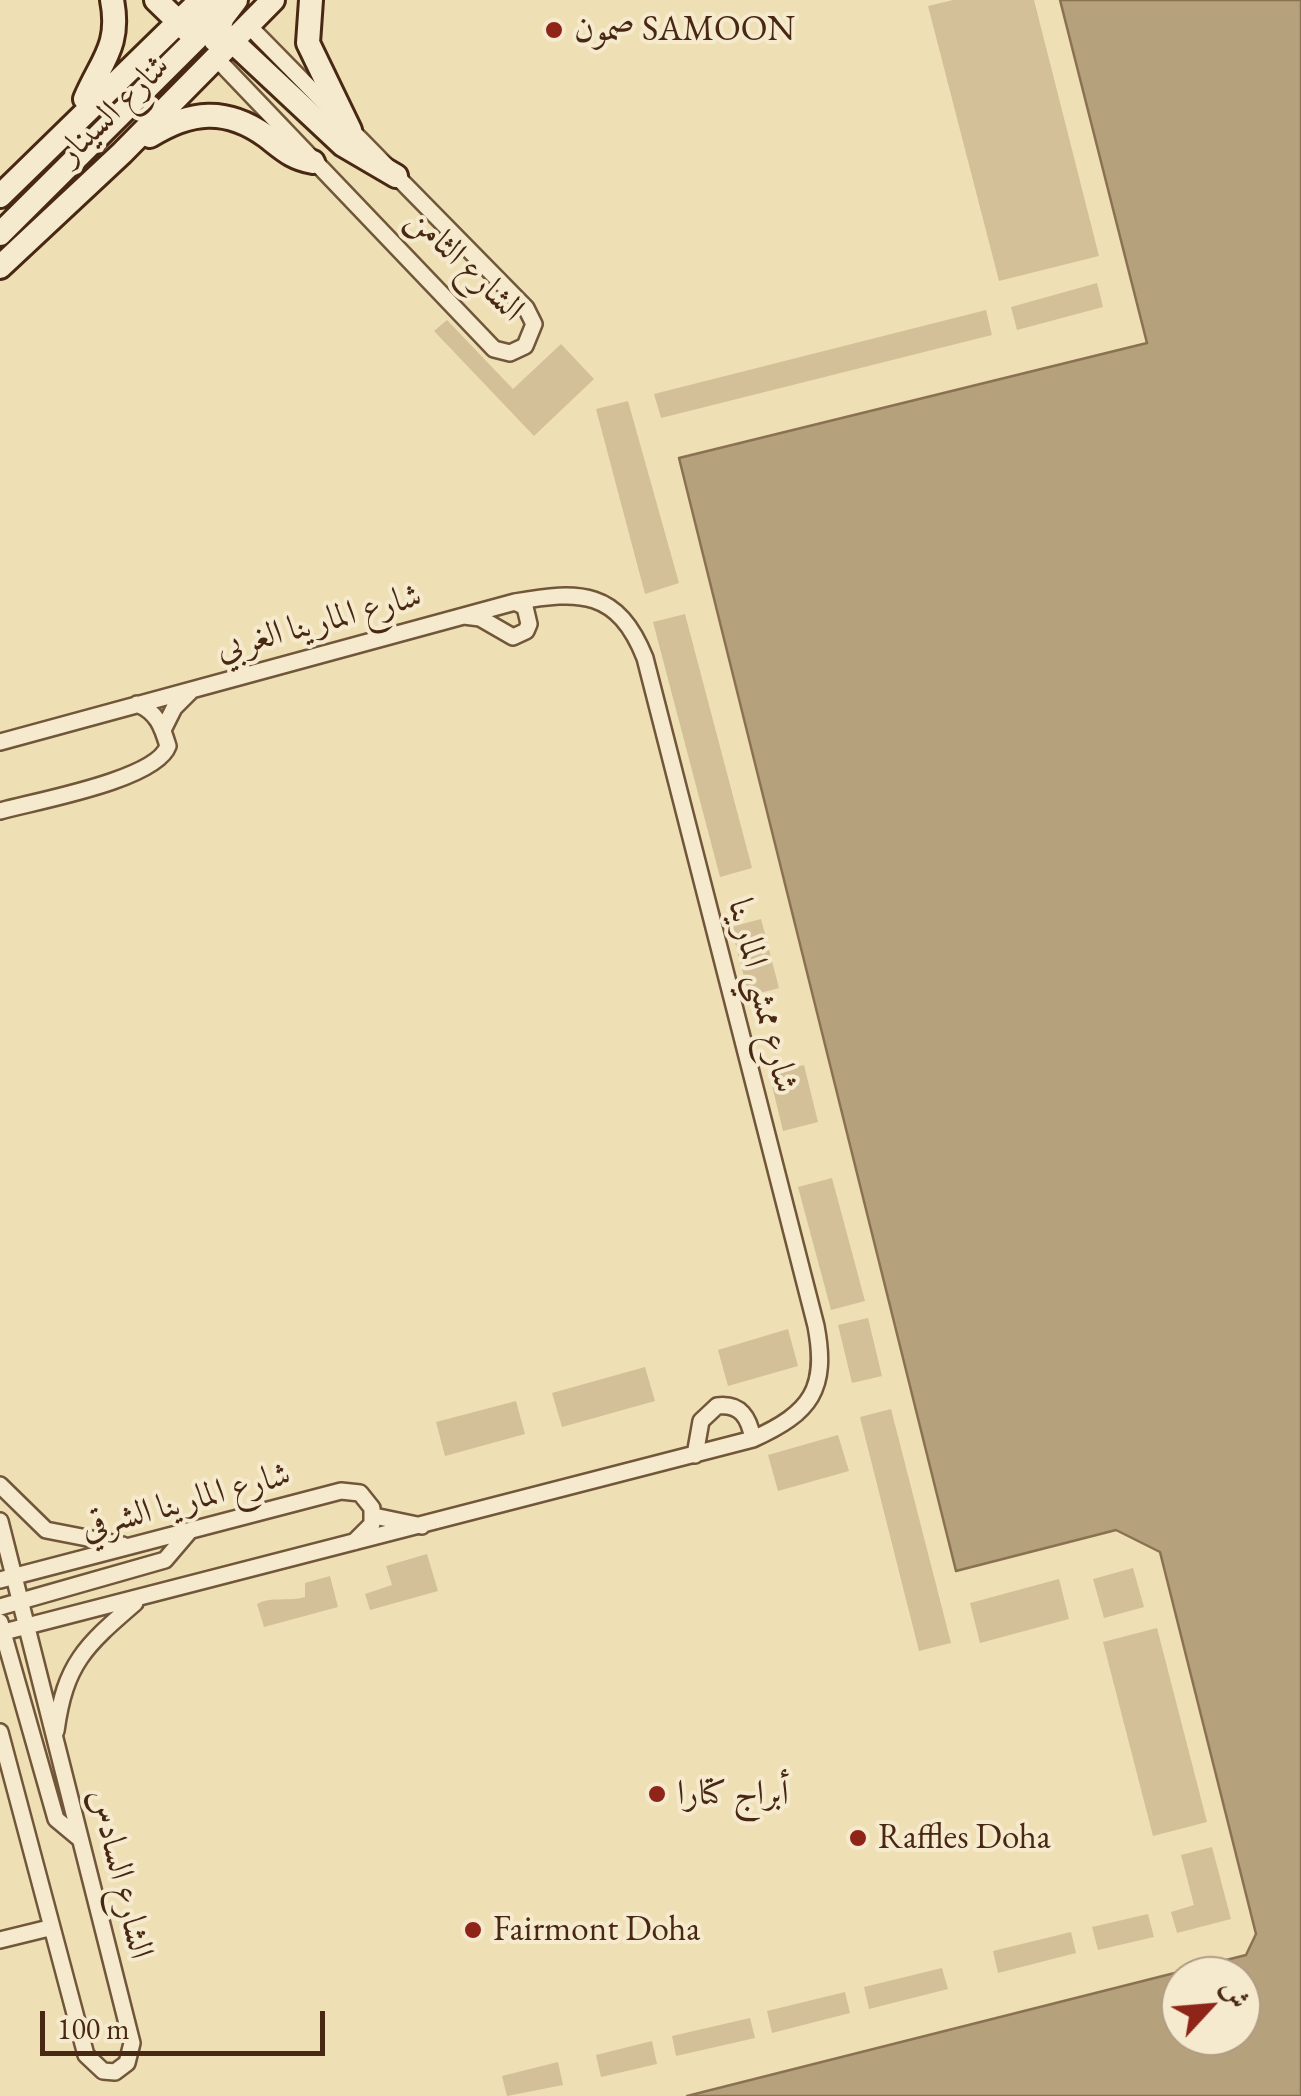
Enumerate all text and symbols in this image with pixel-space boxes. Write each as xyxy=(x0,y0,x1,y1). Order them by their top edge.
place label: صمون SAMOON xyxy=(574,9,795,51)
marker: صمون SAMOON xyxy=(543,19,565,41)
street label: شارع السينار xyxy=(49,46,179,174)
street label: الشارع الثامن xyxy=(398,199,532,331)
street label: شارع المارينا الغربي xyxy=(212,575,426,671)
street label: شارع ممشي المارينا xyxy=(718,895,806,1097)
street label: شارع المارينا الشرقي xyxy=(77,1454,295,1550)
place label: أبراج كتارا xyxy=(677,1773,789,1815)
marker: أبراج كتارا xyxy=(646,1783,668,1805)
street label: الشارع السادس xyxy=(79,1785,161,1963)
place label: Raffles Doha xyxy=(878,1817,1051,1859)
marker: Raffles Doha xyxy=(847,1827,869,1849)
place label: Fairmont Doha xyxy=(493,1909,700,1951)
marker: Fairmont Doha xyxy=(462,1919,484,1941)
north arrow xyxy=(1161,1956,1261,2056)
text: ش xyxy=(1214,1973,1258,2014)
scale bar xyxy=(45,1991,330,2053)
text: 100 m xyxy=(57,2009,130,2048)

